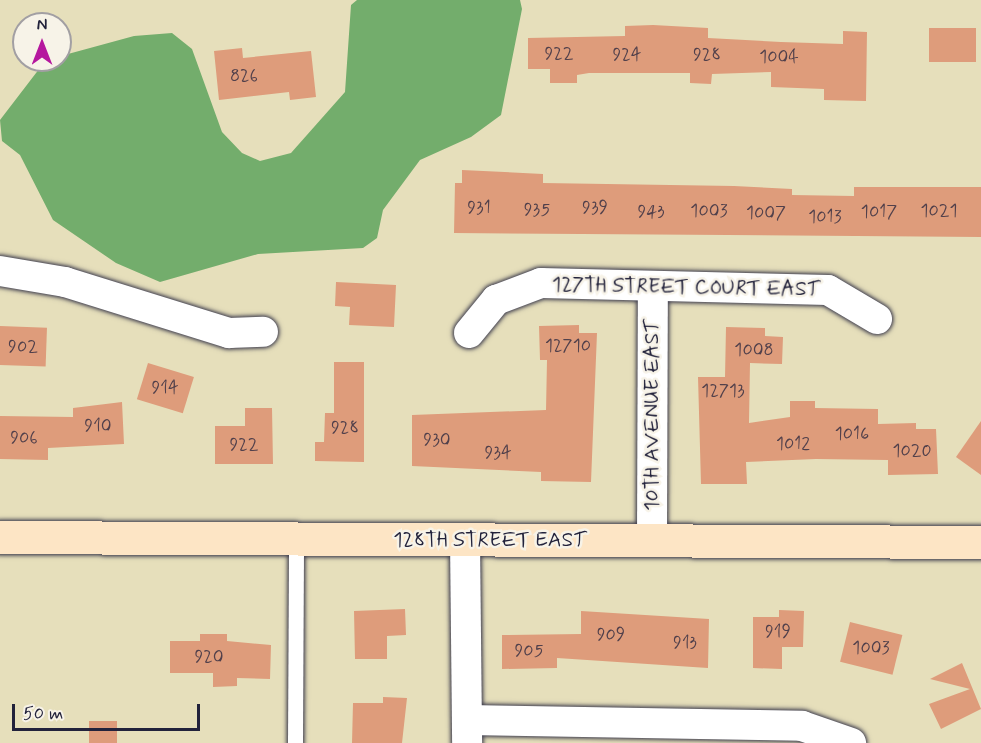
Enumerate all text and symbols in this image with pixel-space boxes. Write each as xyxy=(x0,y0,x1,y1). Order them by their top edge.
north arrow xyxy=(12,12,72,72)
text: N xyxy=(37,15,47,36)
house number: 922 xyxy=(544,43,574,65)
house number: 924 xyxy=(613,44,641,66)
house number: 928 xyxy=(693,44,721,66)
house number: 1004 xyxy=(759,46,799,68)
house number: 826 xyxy=(230,65,258,87)
house number: 931 xyxy=(467,197,491,219)
house number: 939 xyxy=(582,197,608,219)
house number: 935 xyxy=(524,199,550,221)
house number: 1003 xyxy=(690,200,728,222)
house number: 1021 xyxy=(920,200,958,222)
house number: 943 xyxy=(637,201,665,223)
house number: 1017 xyxy=(861,201,897,223)
house number: 1007 xyxy=(746,202,786,224)
house number: 1013 xyxy=(808,206,842,228)
street label: 127TH STREET COURT EAST xyxy=(551,272,821,302)
street label: 10TH AVENUE EAST xyxy=(639,321,665,509)
house number: 12710 xyxy=(545,335,591,357)
house number: 902 xyxy=(8,336,38,358)
house number: 1008 xyxy=(734,339,774,361)
house number: 914 xyxy=(151,377,179,399)
house number: 12713 xyxy=(701,380,745,402)
house number: 910 xyxy=(84,415,112,437)
house number: 928 xyxy=(331,417,359,439)
house number: 1016 xyxy=(835,423,869,445)
house number: 906 xyxy=(10,427,38,449)
house number: 930 xyxy=(423,429,451,451)
house number: 1012 xyxy=(776,433,810,455)
house number: 922 xyxy=(229,434,259,456)
house number: 1020 xyxy=(892,440,932,462)
house number: 934 xyxy=(484,442,512,464)
street label: 128TH STREET EAST xyxy=(392,527,588,553)
house number: 919 xyxy=(765,621,791,643)
house number: 909 xyxy=(597,624,625,646)
house number: 913 xyxy=(673,632,697,654)
house number: 1003 xyxy=(852,637,890,659)
house number: 905 xyxy=(514,640,544,662)
house number: 920 xyxy=(194,646,224,668)
scale bar xyxy=(15,692,202,730)
text: 50 m xyxy=(23,702,63,726)

